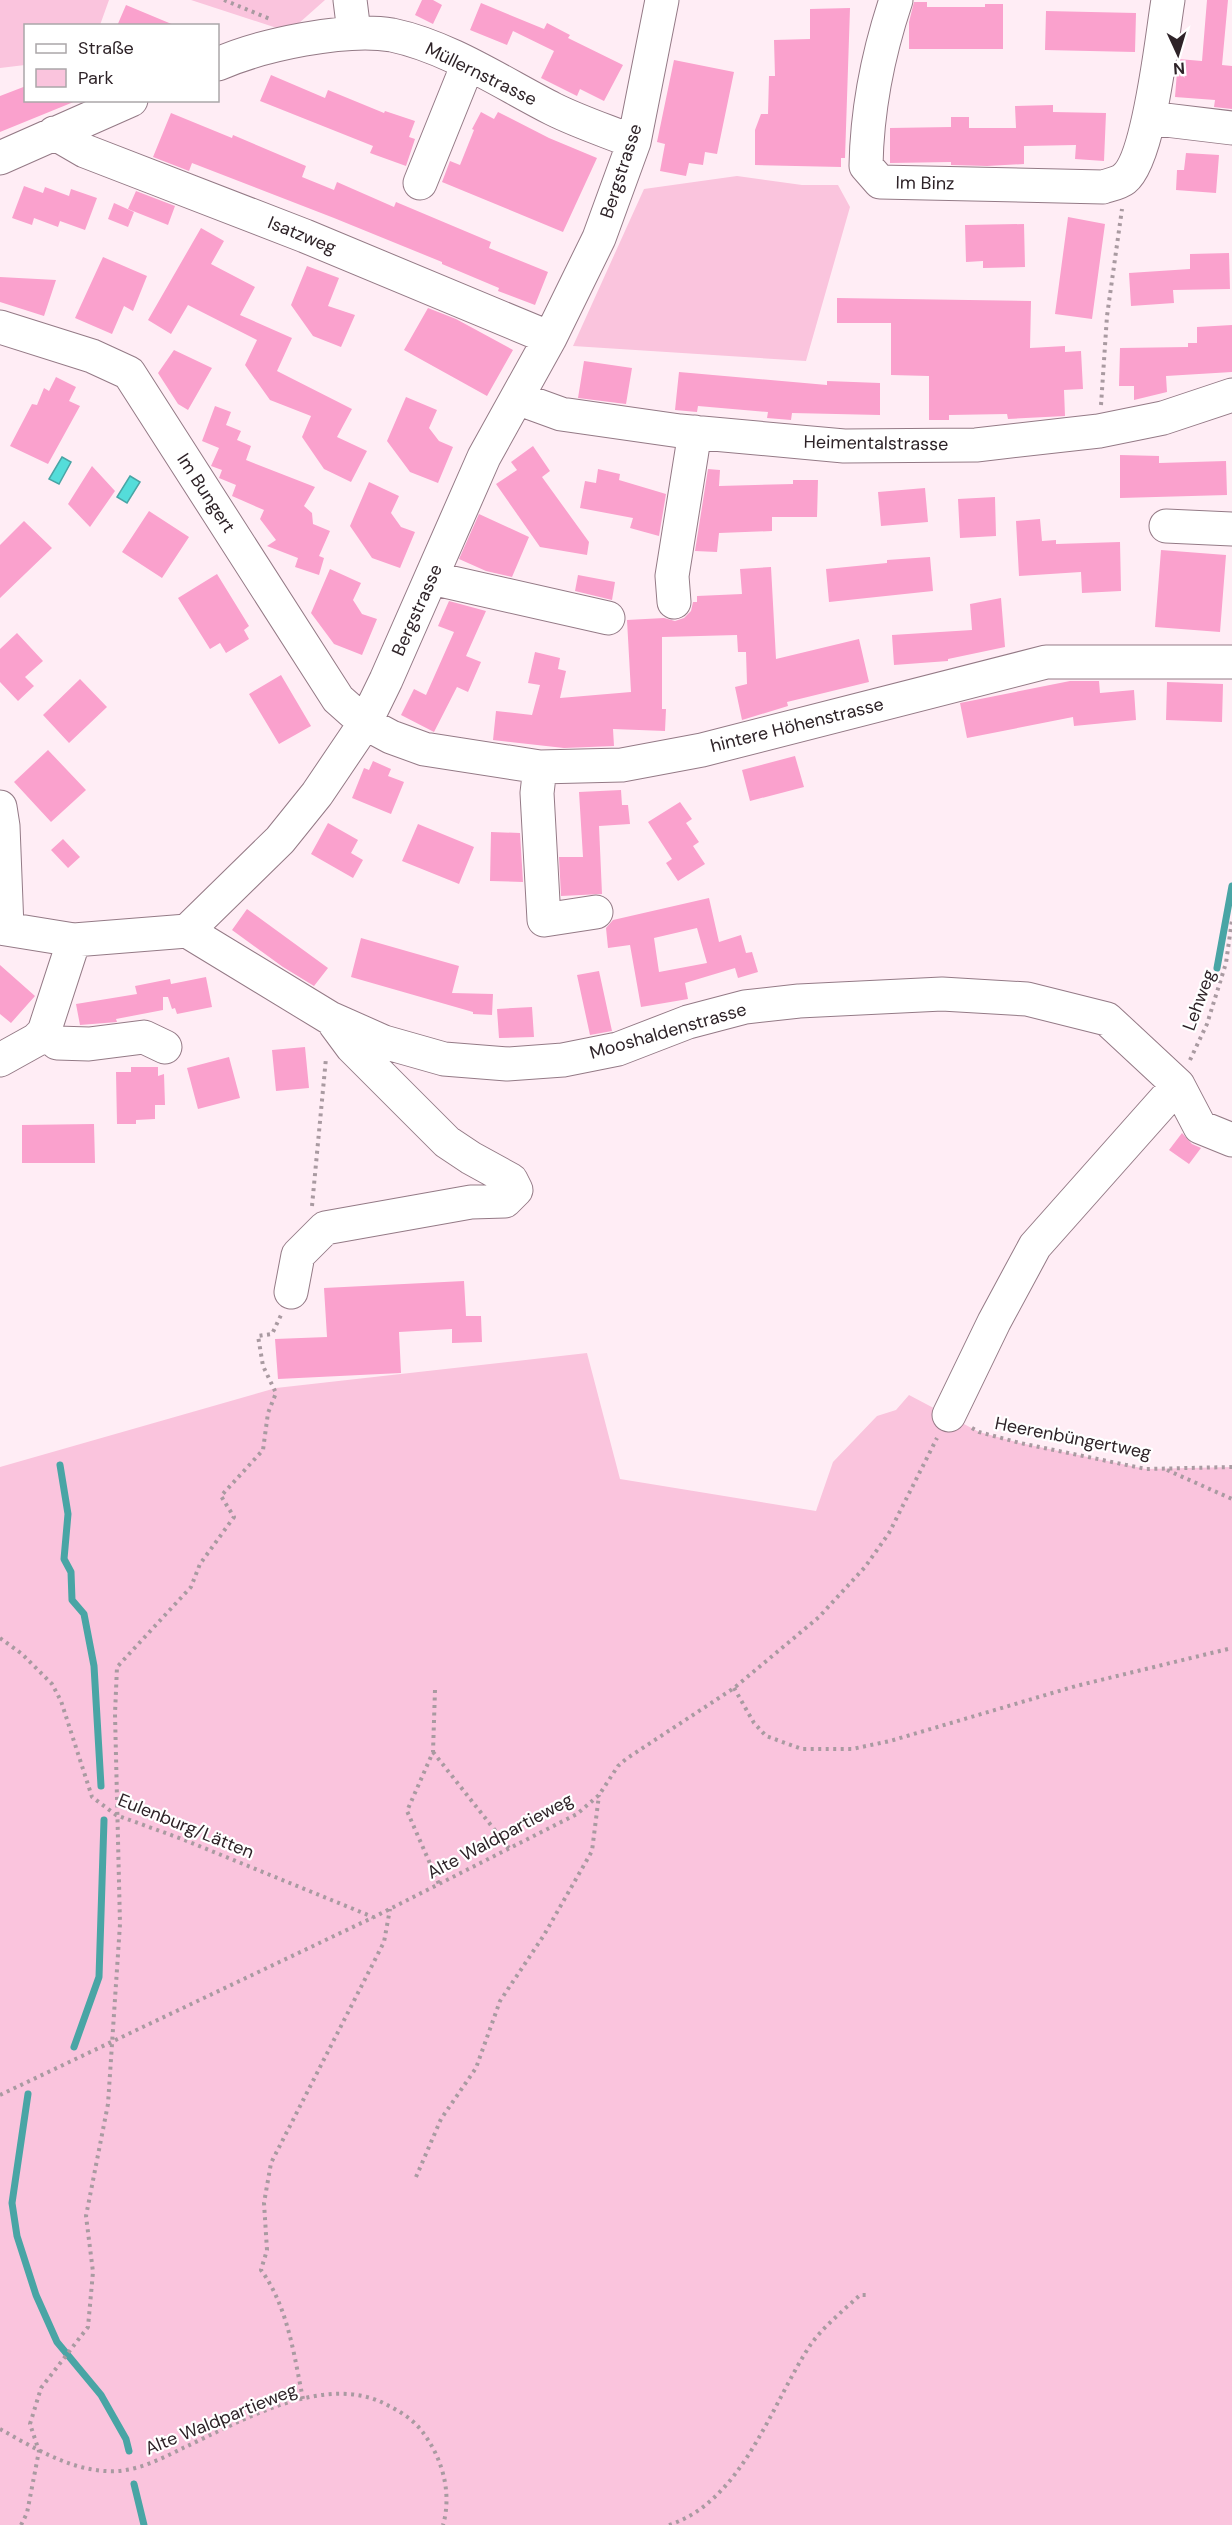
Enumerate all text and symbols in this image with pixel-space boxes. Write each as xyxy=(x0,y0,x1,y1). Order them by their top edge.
legend xyxy=(24,24,219,102)
north arrow xyxy=(1148,24,1208,84)
text: Straße xyxy=(78,36,134,60)
street label: Müllernstrasse xyxy=(421,37,541,111)
text: N xyxy=(1172,58,1186,79)
text: Park xyxy=(78,66,114,90)
street label: Bergstrasse xyxy=(594,121,648,221)
street label: Im Binz xyxy=(895,170,955,196)
street label: Isatzweg xyxy=(264,210,340,260)
street label: Heimentalstrasse xyxy=(803,430,949,456)
street label: Im Bungert xyxy=(171,449,241,537)
street label: Bergstrasse xyxy=(386,560,448,660)
street label: hintere Höhenstrasse xyxy=(708,692,886,758)
street label: Lehweg xyxy=(1177,966,1221,1034)
street label: Mooshaldenstrasse xyxy=(587,997,749,1065)
street label: Heerenbüngertweg xyxy=(993,1411,1153,1465)
street label: Alte Waldpartieweg xyxy=(423,1787,577,1885)
street label: Eulenburg/Lätten xyxy=(114,1788,258,1864)
street label: Alte Waldpartieweg xyxy=(141,2378,301,2460)

